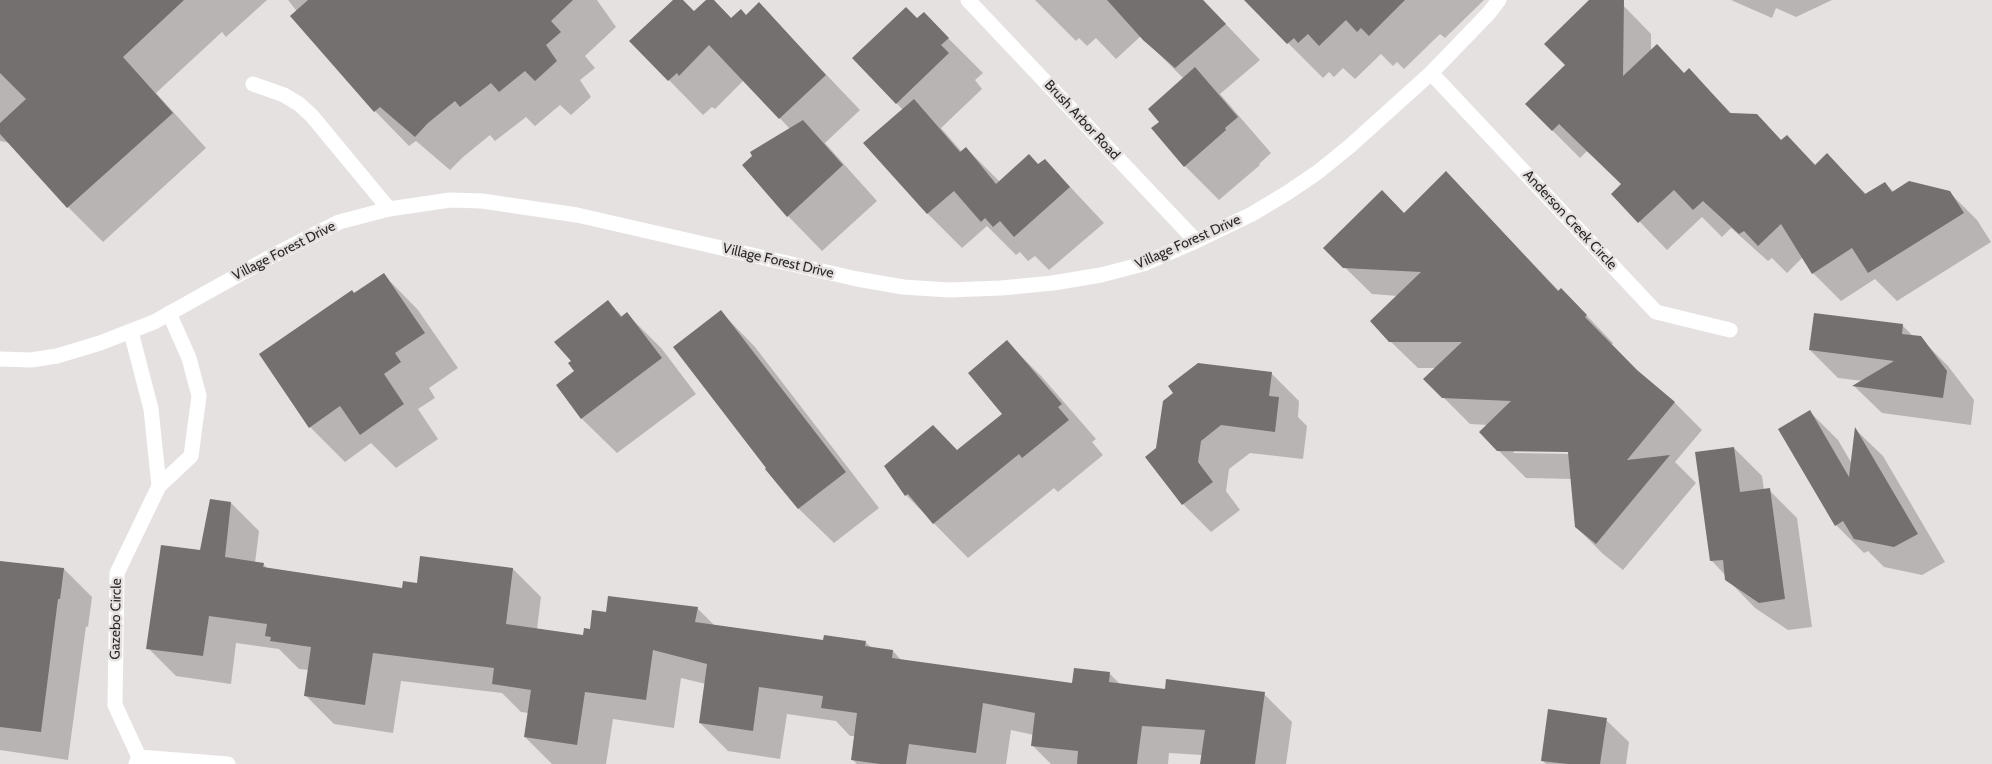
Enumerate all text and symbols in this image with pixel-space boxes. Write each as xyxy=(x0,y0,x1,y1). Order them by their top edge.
street label: Brush Arbor Road xyxy=(1041,77,1123,163)
street label: Anderson Creek Circle xyxy=(1520,167,1620,273)
street label: Village Forest Drive xyxy=(1133,211,1243,273)
street label: Village Forest Drive xyxy=(230,218,338,284)
street label: Village Forest Drive xyxy=(721,240,835,282)
street label: Gazebo Circle xyxy=(107,578,125,660)

